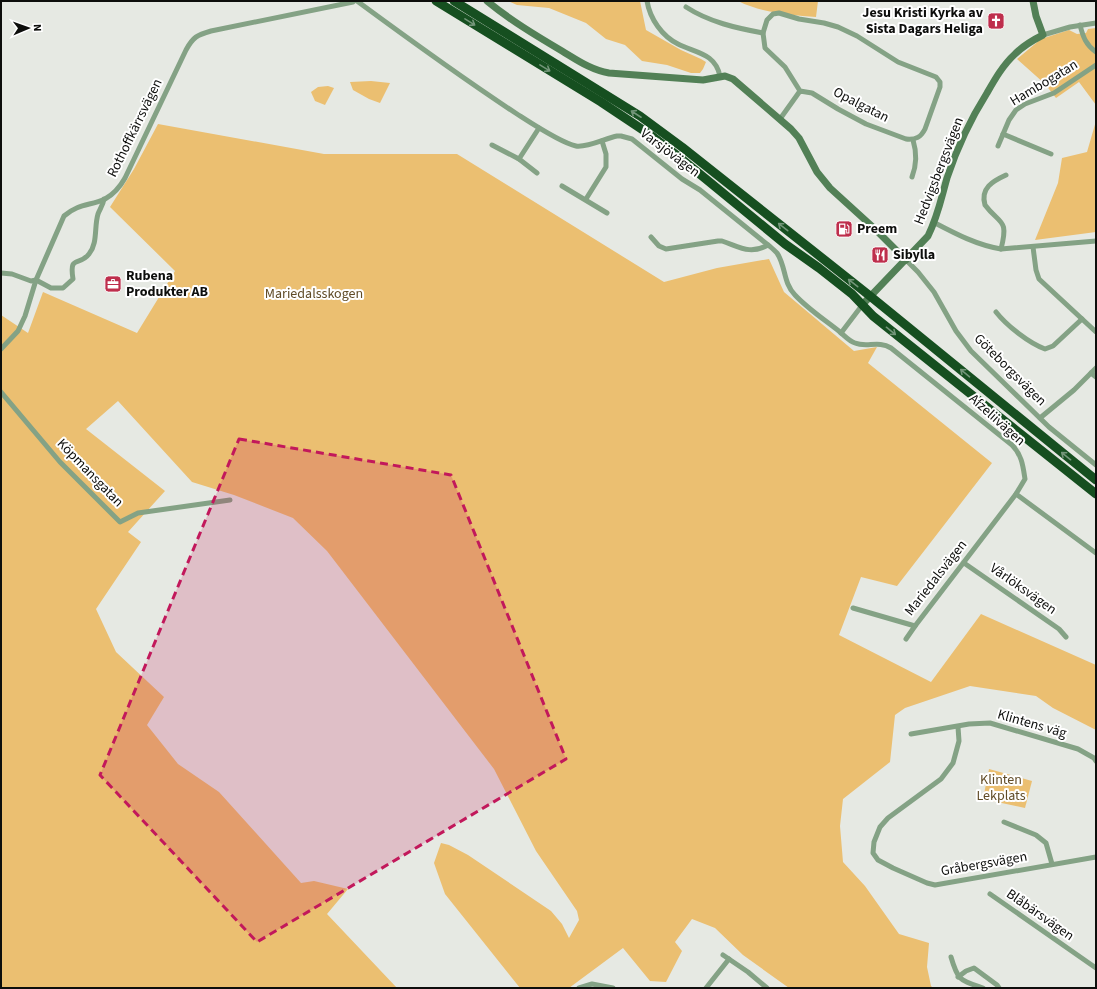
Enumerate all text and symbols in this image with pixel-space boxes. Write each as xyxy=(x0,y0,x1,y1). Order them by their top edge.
place label: Jesu Kristi Kyrka av Sista Dagars Heliga xyxy=(862,3,984,39)
north arrow xyxy=(8,8,48,48)
church icon: Jesu Kristi Kyrka av Sista Dagars Heliga xyxy=(986,11,1006,31)
one-way arrow xyxy=(464,18,476,26)
text: N xyxy=(30,24,45,32)
street label: Hambogatan xyxy=(1006,55,1082,111)
one-way arrow xyxy=(539,64,550,72)
street label: Rothoffkärrsvägen xyxy=(102,75,168,181)
street label: Opalgatan xyxy=(830,82,892,128)
one-way arrow xyxy=(630,109,642,117)
street label: Hedvigsbergsvägen xyxy=(909,114,969,228)
street label: Varsjövägen xyxy=(636,124,704,182)
fuel station icon: Preem xyxy=(834,219,854,239)
place label: Preem xyxy=(857,219,897,239)
one-way arrow xyxy=(777,223,788,232)
restaurant icon: Sibylla xyxy=(870,245,890,265)
place label: Sibylla xyxy=(893,245,935,265)
place label: Rubena Produkter AB xyxy=(126,266,208,302)
office icon: Rubena Produkter AB xyxy=(103,274,123,294)
one-way arrow xyxy=(848,279,859,287)
park label: Mariedalsskogen xyxy=(265,284,363,304)
one-way arrow xyxy=(886,326,897,335)
street label: Göteborgsvägen xyxy=(969,329,1051,411)
one-way arrow xyxy=(960,369,971,378)
street label: Afzeliivägen xyxy=(965,389,1029,451)
street label: Köpmansgatan xyxy=(52,434,128,512)
one-way arrow xyxy=(1060,452,1071,460)
street label: Mariedalsvägen xyxy=(900,536,972,620)
street label: Vårlöksvägen xyxy=(986,559,1060,619)
street label: Klintens väg xyxy=(995,705,1069,743)
park label: Klinten Lekplats xyxy=(976,770,1026,806)
street label: Gråbergsvägen xyxy=(939,847,1029,881)
street label: Blåbärsvägen xyxy=(1002,884,1078,946)

